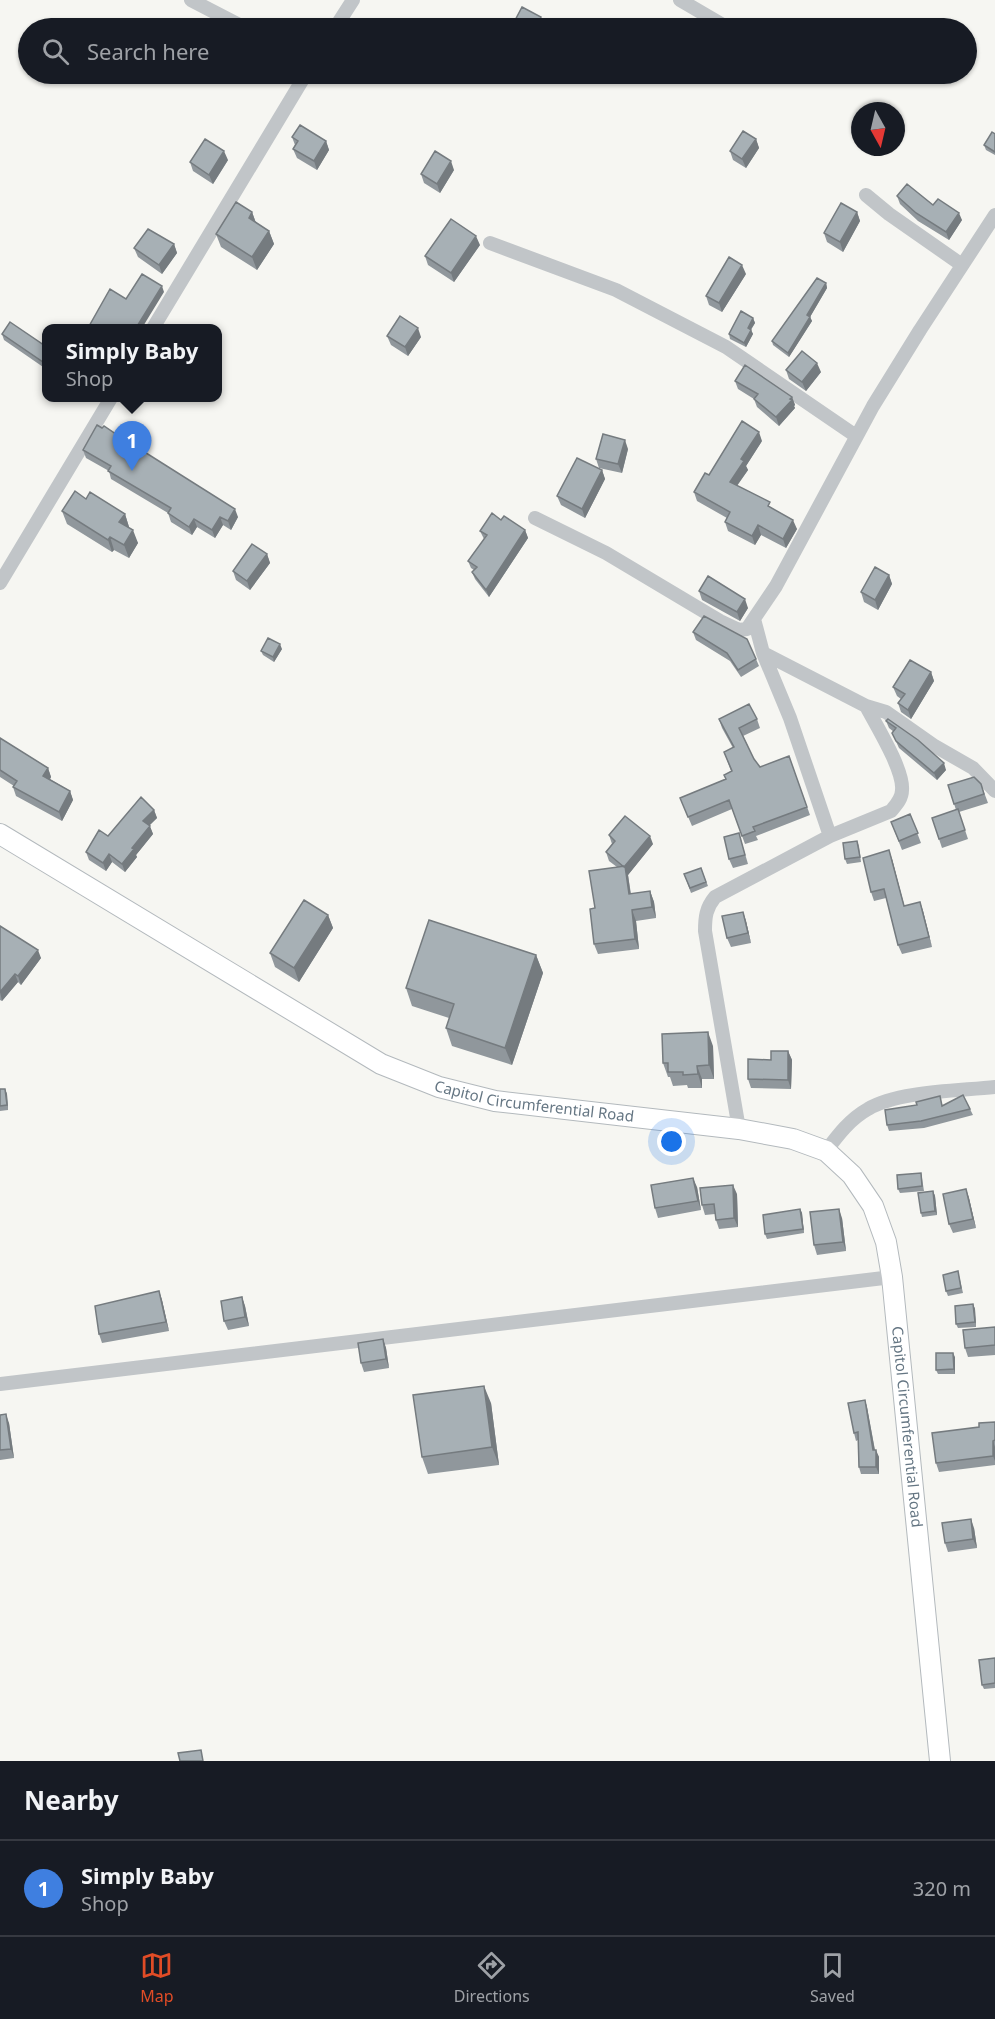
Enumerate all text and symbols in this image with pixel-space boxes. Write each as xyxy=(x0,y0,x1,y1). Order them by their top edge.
search box xyxy=(18,18,977,84)
icon: search xyxy=(39,35,72,68)
text: Search here xyxy=(87,36,209,66)
north arrow xyxy=(851,102,905,156)
popup xyxy=(42,324,222,402)
text: Simply Baby xyxy=(66,335,198,365)
text: Shop xyxy=(66,365,113,392)
pin: 1 xyxy=(112,422,152,471)
street label: Capitol Circumferential Road xyxy=(433,1075,635,1126)
your location xyxy=(657,1127,686,1156)
street label: Capitol Circumferential Road xyxy=(888,1325,928,1528)
text: Nearby xyxy=(24,1782,119,1818)
text: Simply Baby xyxy=(81,1860,214,1890)
text: 1 xyxy=(38,1875,49,1902)
text: 320 m xyxy=(913,1875,971,1902)
text: Shop xyxy=(81,1890,129,1917)
tab: Map xyxy=(140,1949,173,2007)
tab: Directions xyxy=(454,1949,530,2007)
tab: Saved xyxy=(810,1949,855,2007)

